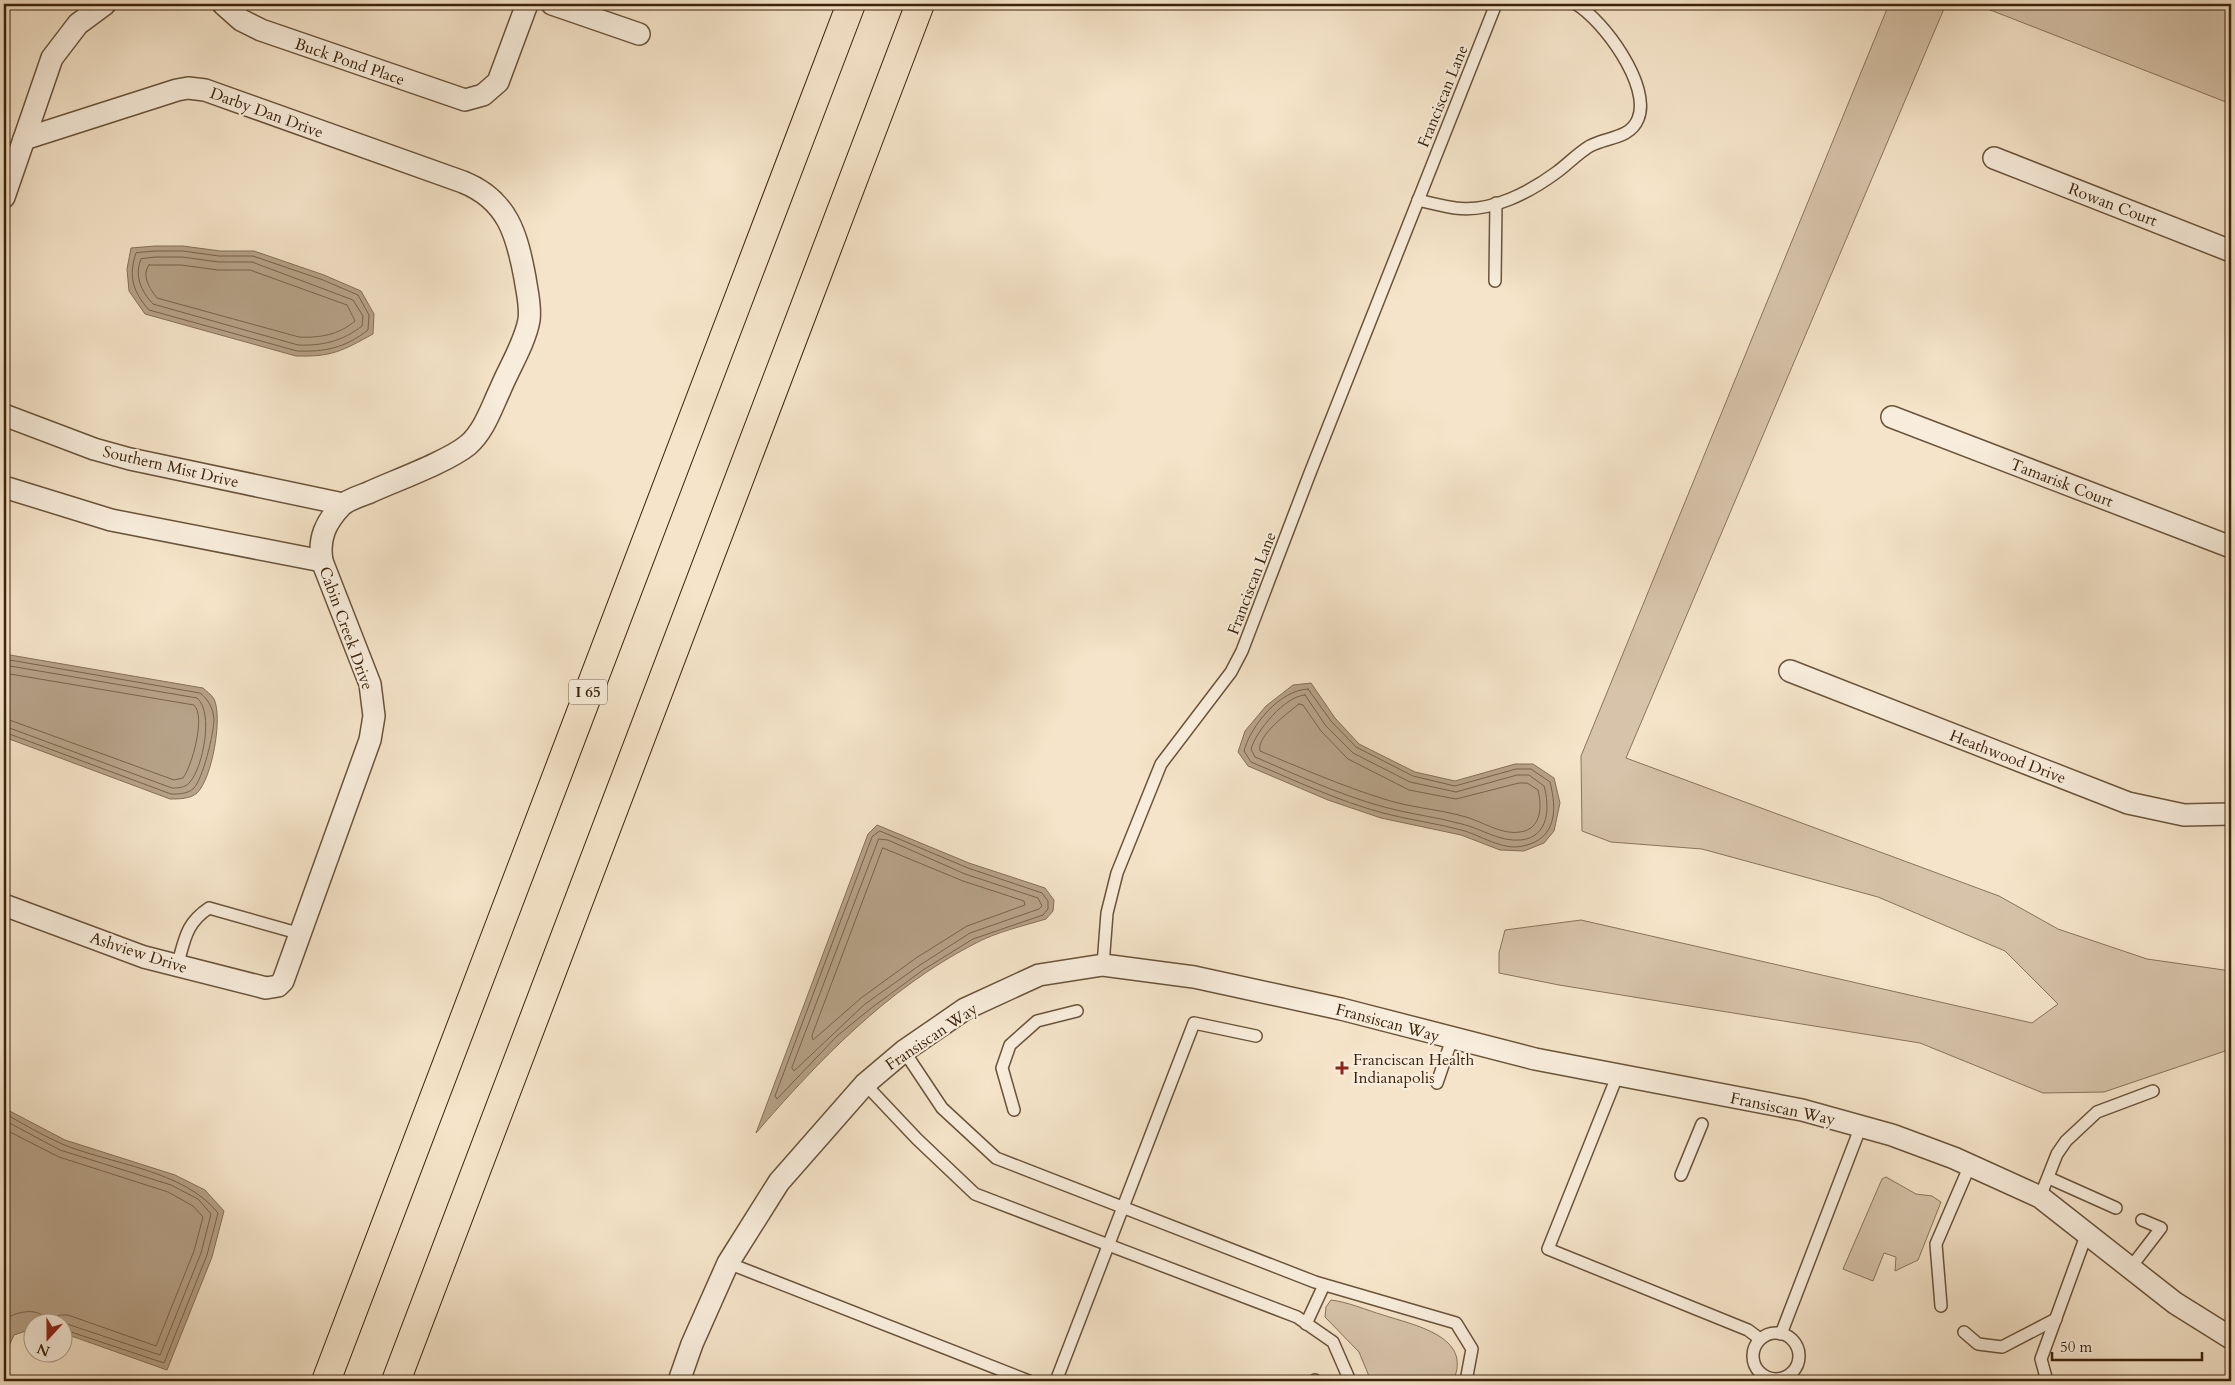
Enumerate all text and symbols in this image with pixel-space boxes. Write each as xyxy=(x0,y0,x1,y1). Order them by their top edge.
street label: Buck Pond Place xyxy=(292,33,408,91)
street label: Franciscan Lane xyxy=(1412,42,1473,151)
street label: Darby Dan Drive xyxy=(207,82,326,144)
street label: Rowan Court xyxy=(2065,178,2160,232)
street label: Southern Mist Drive xyxy=(101,441,241,493)
street label: Tamarisk Court xyxy=(2007,453,2116,513)
street label: Franciscan Lane xyxy=(1222,529,1282,638)
street label: Cabin Creek Drive xyxy=(314,564,379,693)
road number: I 65 xyxy=(569,680,607,704)
street label: Heathwood Drive xyxy=(1946,725,2069,789)
street label: Ashview Drive xyxy=(87,927,190,979)
street label: Fransiscan Way xyxy=(881,998,982,1076)
street label: Fransiscan Way xyxy=(1333,999,1443,1048)
place label: Franciscan Health Indianapolis xyxy=(1353,1049,1474,1089)
marker: Franciscan Health Indianapolis xyxy=(1335,1061,1349,1075)
street label: Fransiscan Way xyxy=(1728,1087,1838,1131)
north arrow xyxy=(22,1312,72,1362)
scale bar xyxy=(2052,1330,2202,1362)
text: 50 m xyxy=(2060,1337,2092,1357)
text: N xyxy=(34,1339,53,1361)

